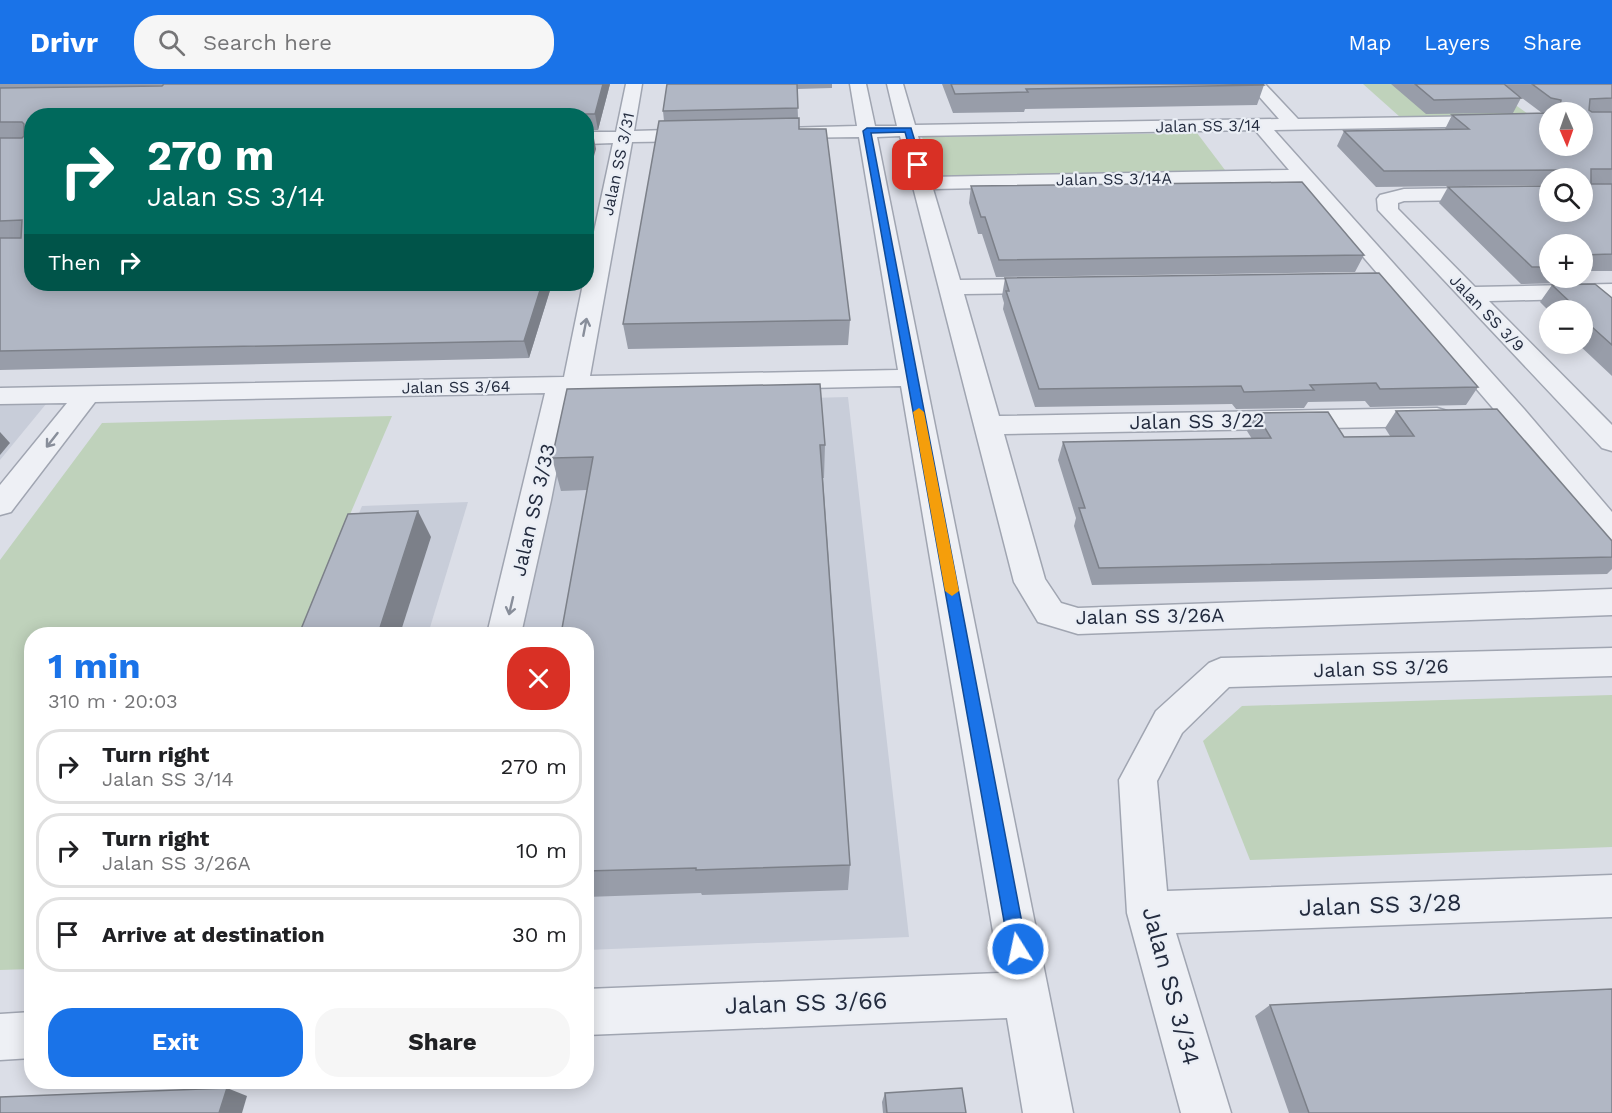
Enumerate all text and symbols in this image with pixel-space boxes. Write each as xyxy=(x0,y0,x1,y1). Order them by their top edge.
search box xyxy=(134,15,554,69)
text: Drivr xyxy=(30,26,98,59)
icon: search xyxy=(155,26,188,59)
text: Search here xyxy=(203,30,332,55)
text: Map xyxy=(1348,30,1391,55)
text: Layers xyxy=(1424,30,1490,55)
text: Share xyxy=(1523,30,1582,55)
north arrow xyxy=(1539,102,1593,156)
map controls xyxy=(1539,102,1593,354)
street label: Jalan SS 3/31 xyxy=(598,111,638,217)
street label: Jalan SS 3/14 xyxy=(1155,116,1261,136)
text: 270 m xyxy=(147,131,274,180)
icon: right xyxy=(48,132,126,210)
pin xyxy=(892,139,943,190)
icon: arrive xyxy=(901,148,934,181)
street label: Jalan SS 3/14A xyxy=(1056,168,1173,190)
button: search xyxy=(1539,168,1593,222)
text: Jalan SS 3/14 xyxy=(147,181,325,213)
button: + xyxy=(1539,234,1593,288)
icon: right xyxy=(113,246,146,279)
text: Then xyxy=(48,250,101,275)
street label: Jalan SS 3/9 xyxy=(1446,271,1528,355)
button: − xyxy=(1539,300,1593,354)
one-way arrow xyxy=(580,318,591,337)
street label: Jalan SS 3/64 xyxy=(402,377,511,397)
street label: Jalan SS 3/22 xyxy=(1129,408,1265,434)
one-way arrow xyxy=(45,432,58,448)
street label: Jalan SS 3/33 xyxy=(506,441,560,579)
one-way arrow xyxy=(505,596,517,615)
street label: Jalan SS 3/26A xyxy=(1075,603,1225,629)
text: 1 min xyxy=(48,645,140,687)
button: close xyxy=(507,647,570,710)
street label: Jalan SS 3/26 xyxy=(1313,654,1449,682)
text: 310 m · 20:03 xyxy=(48,689,178,713)
text: Turn right xyxy=(102,742,209,767)
icon: right xyxy=(51,750,84,783)
text: 270 m xyxy=(501,754,567,779)
text: Jalan SS 3/14 xyxy=(102,767,234,791)
text: Turn right xyxy=(102,826,209,851)
icon: right xyxy=(51,834,84,867)
text: 10 m xyxy=(516,838,567,863)
text: Jalan SS 3/26A xyxy=(102,851,251,875)
street label: Jalan SS 3/28 xyxy=(1298,888,1462,922)
street label: Jalan SS 3/34 xyxy=(1136,904,1206,1068)
position arrow xyxy=(986,917,1050,981)
icon: arrive xyxy=(51,918,84,951)
text: Arrive at destination xyxy=(102,922,325,947)
text: 30 m xyxy=(512,922,567,947)
street label: Jalan SS 3/66 xyxy=(724,986,888,1020)
button: Exit xyxy=(48,1008,303,1077)
button: Share xyxy=(315,1008,570,1077)

